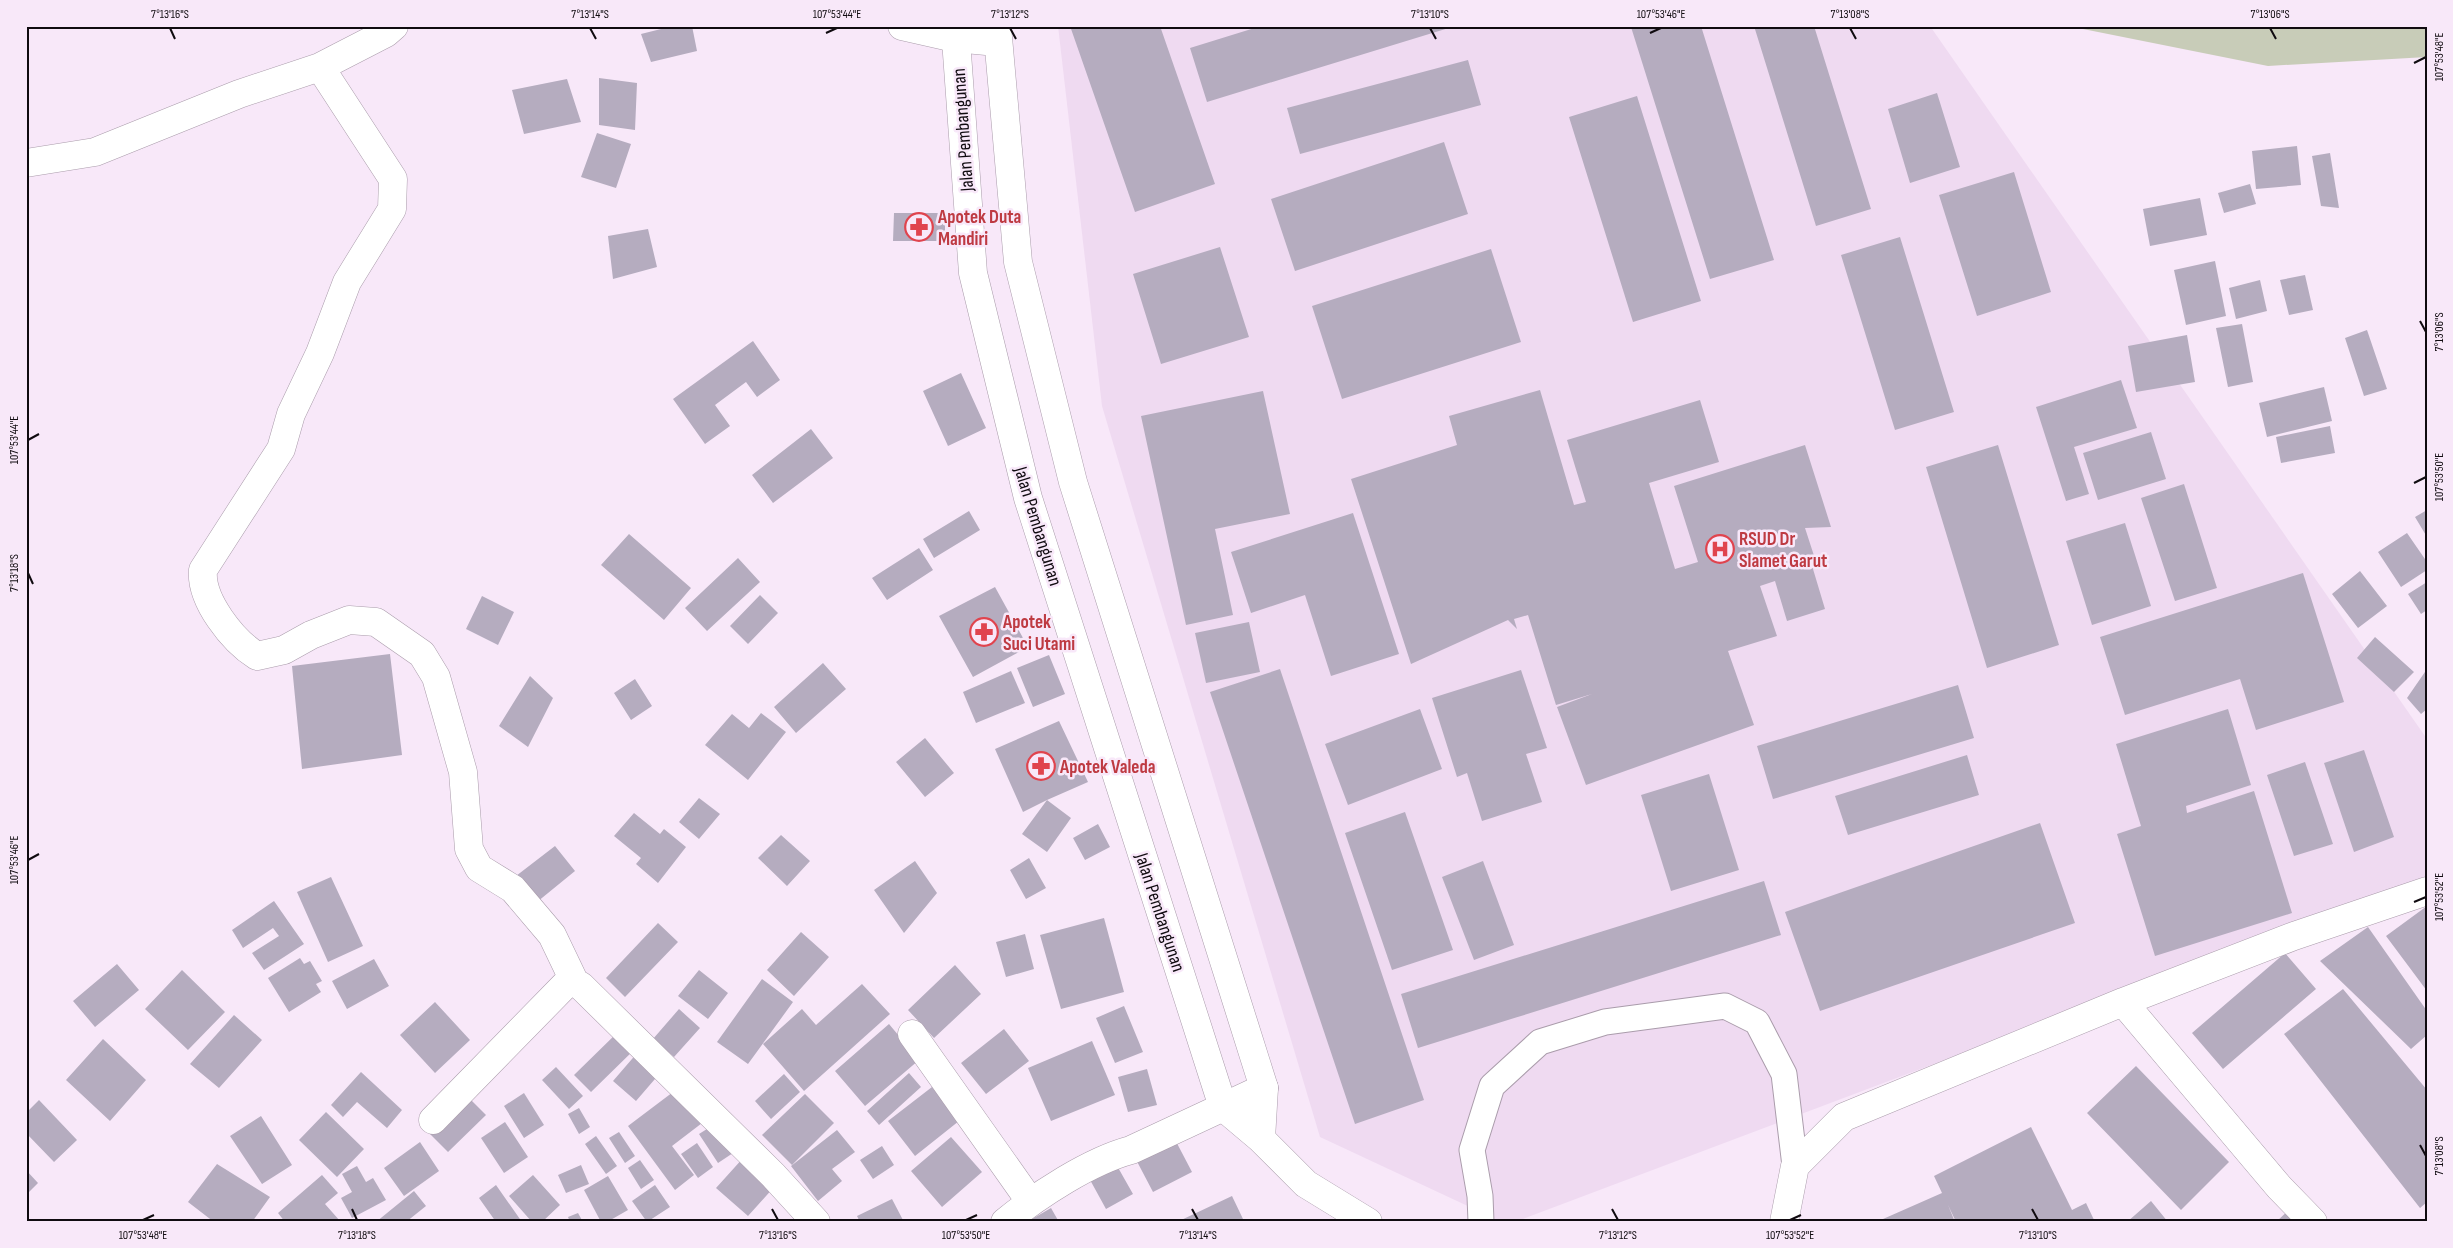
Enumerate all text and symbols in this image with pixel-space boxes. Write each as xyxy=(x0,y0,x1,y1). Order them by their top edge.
text: 7°13'16"S xyxy=(151,7,189,22)
text: 7°13'14"S xyxy=(571,7,609,22)
text: 107°53'44"E xyxy=(813,7,861,22)
text: 7°13'12"S xyxy=(991,7,1029,22)
text: 7°13'10"S xyxy=(1411,7,1449,22)
text: 107°53'46"E xyxy=(1637,7,1685,22)
text: 7°13'08"S xyxy=(1830,7,1870,22)
text: 7°13'06"S xyxy=(2250,7,2290,22)
text: 107°53'48"E xyxy=(2432,33,2447,81)
street label: Jalan Pembangunan xyxy=(948,68,979,193)
place label: Apotek Duta Mandiri xyxy=(937,206,1021,251)
pharmacy icon: Apotek Duta Mandiri xyxy=(904,212,934,242)
text: 7°13'06"S xyxy=(2432,312,2447,352)
text: 107°53'44"E xyxy=(7,416,22,464)
text: 107°53'50"E xyxy=(2432,453,2447,501)
street label: Jalan Pembangunan xyxy=(1008,463,1067,589)
place label: RSUD Dr Slamet Garut xyxy=(1739,528,1827,573)
hospital icon: RSUD Dr Slamet Garut xyxy=(1705,534,1735,564)
text: 7°13'18"S xyxy=(7,554,22,592)
place label: Apotek Suci Utami xyxy=(1002,611,1075,656)
pharmacy icon: Apotek Suci Utami xyxy=(969,617,999,647)
pharmacy icon: Apotek Valeda xyxy=(1026,751,1056,781)
place label: Apotek Valeda xyxy=(1059,756,1156,779)
text: 107°53'46"E xyxy=(7,836,22,884)
street label: Jalan Pembangunan xyxy=(1129,849,1190,975)
text: 107°53'52"E xyxy=(2432,873,2447,921)
text: 7°13'08"S xyxy=(2432,1136,2447,1176)
text: 107°53'48"E xyxy=(119,1228,167,1243)
text: 7°13'18"S xyxy=(338,1228,376,1243)
text: 7°13'16"S xyxy=(759,1228,797,1243)
text: 107°53'50"E xyxy=(942,1228,990,1243)
text: 7°13'14"S xyxy=(1179,1228,1217,1243)
text: 7°13'12"S xyxy=(1599,1228,1637,1243)
text: 107°53'52"E xyxy=(1766,1228,1814,1243)
text: 7°13'10"S xyxy=(2019,1228,2057,1243)

